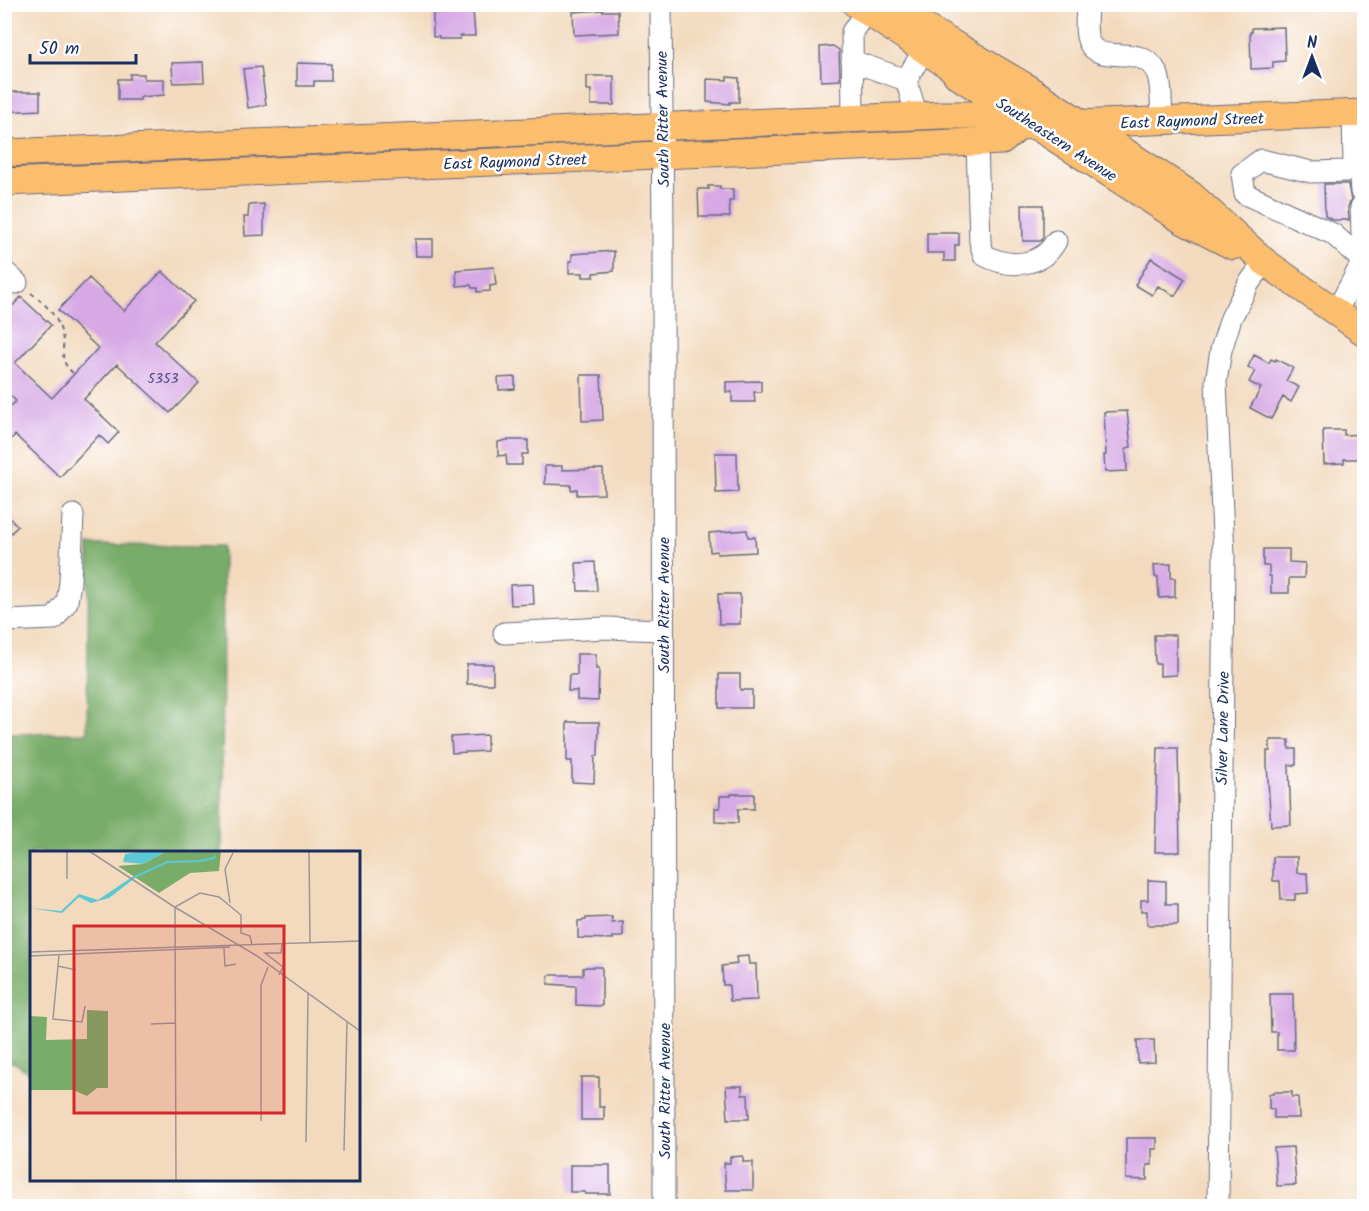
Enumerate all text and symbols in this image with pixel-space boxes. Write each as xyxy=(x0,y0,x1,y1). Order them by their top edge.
scale bar xyxy=(30,27,136,65)
north arrow xyxy=(1282,27,1342,87)
text: N xyxy=(1307,31,1317,56)
text: 50 m xyxy=(39,35,79,64)
street label: South Ritter Avenue xyxy=(650,51,677,187)
street label: Southeastern Avenue xyxy=(990,92,1122,189)
street label: East Raymond Street xyxy=(1120,106,1265,137)
street label: East Raymond Street xyxy=(443,147,588,178)
house number: 5353 xyxy=(147,368,179,390)
street label: South Ritter Avenue xyxy=(652,537,677,673)
street label: Silver Lane Drive xyxy=(1210,671,1237,785)
inset map xyxy=(30,851,360,1181)
street label: South Ritter Avenue xyxy=(653,1023,678,1159)

